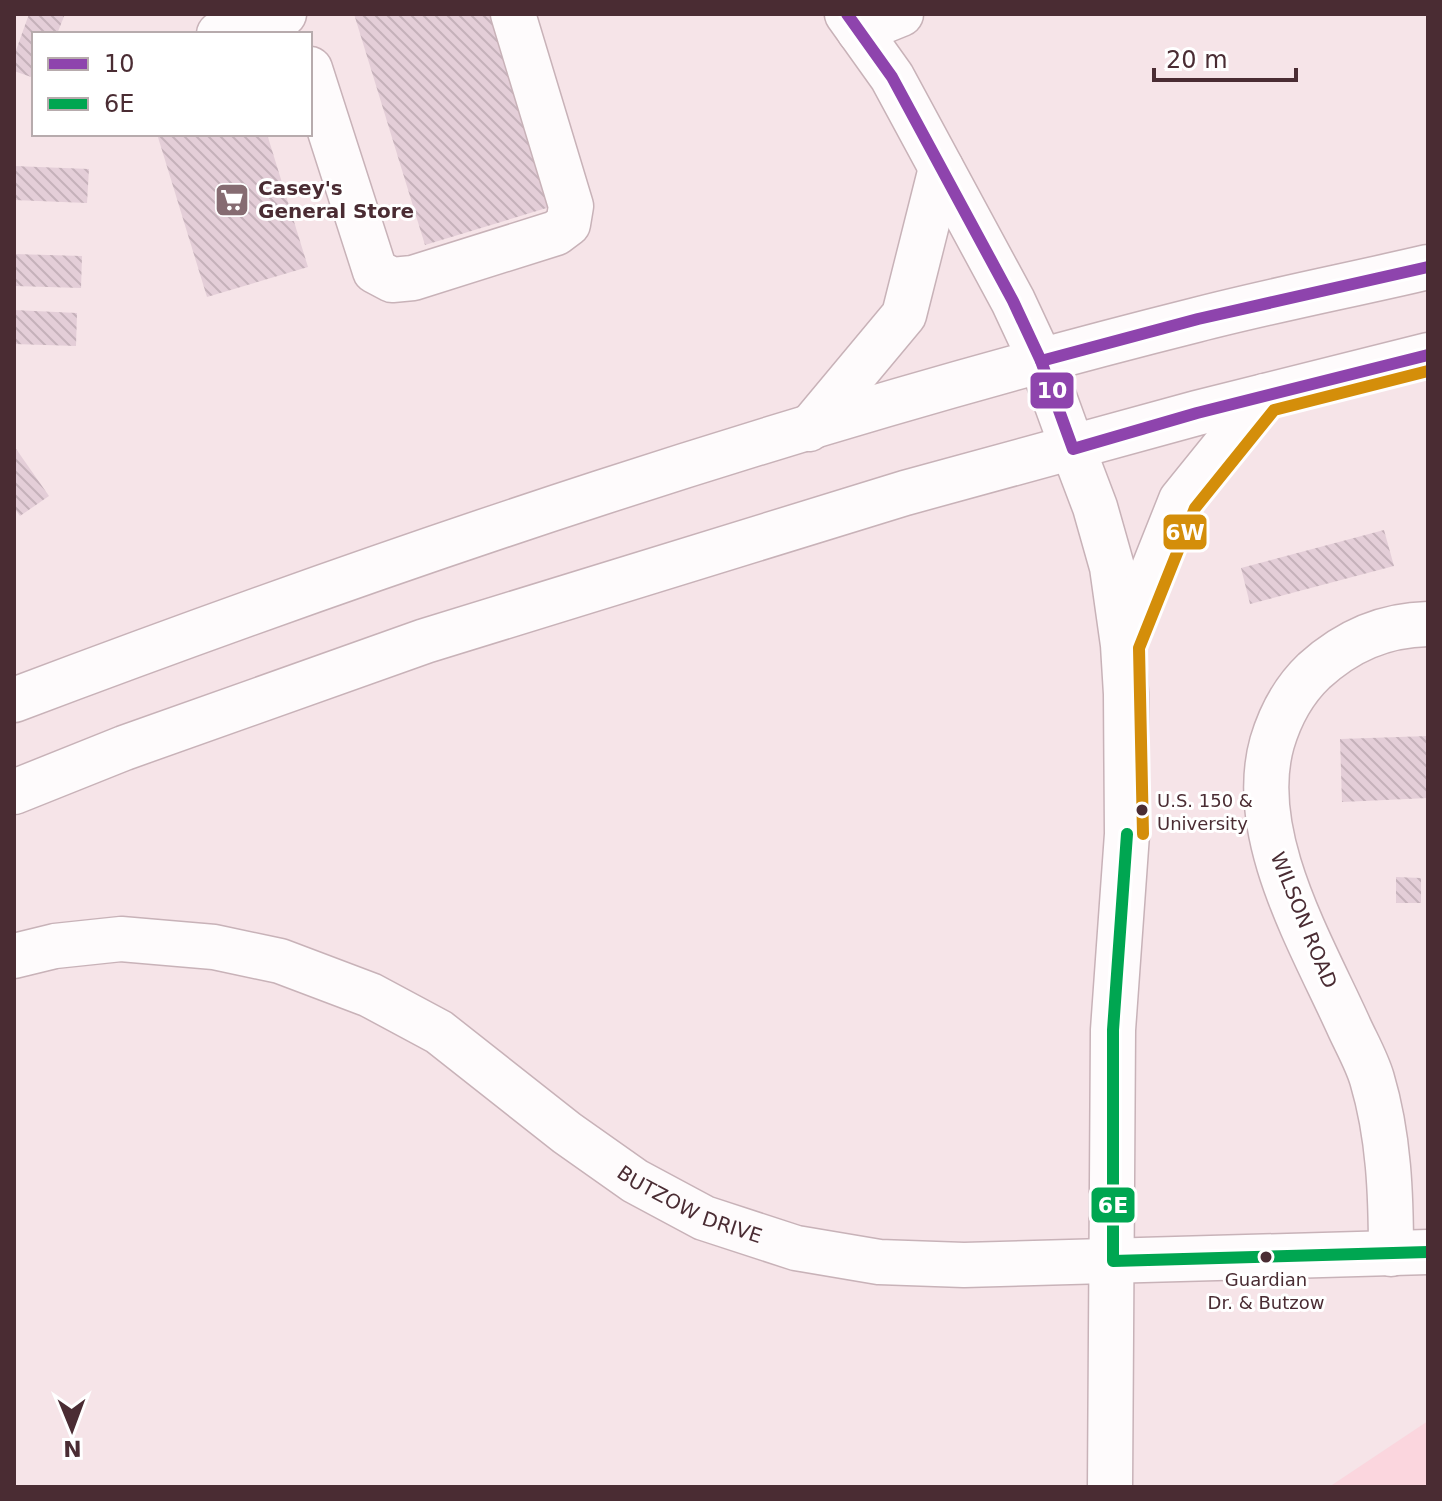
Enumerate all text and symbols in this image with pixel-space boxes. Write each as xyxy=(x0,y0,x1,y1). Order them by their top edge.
legend xyxy=(32,32,312,136)
scale bar xyxy=(1154,32,1296,82)
text: 20 m xyxy=(1166,46,1228,74)
text: 10 xyxy=(104,50,135,78)
text: 6E xyxy=(104,90,134,118)
place label: Casey's General Store xyxy=(258,176,414,223)
supermarket icon: Casey's General Store xyxy=(213,181,251,219)
line badge: 10 xyxy=(1029,371,1075,410)
text: 10 xyxy=(1037,378,1067,403)
line badge: 6W xyxy=(1162,513,1208,551)
text: 6W xyxy=(1165,520,1205,545)
place label: U.S. 150 & University xyxy=(1157,790,1253,834)
marker: U.S. 150 & University xyxy=(1134,802,1150,818)
street label: WILSON ROAD xyxy=(1266,848,1342,992)
street label: BUTZOW DRIVE xyxy=(613,1160,765,1248)
line badge: 6E xyxy=(1090,1186,1136,1224)
text: 6E xyxy=(1098,1193,1128,1218)
marker: Guardian Dr. & Butzow xyxy=(1258,1249,1274,1265)
place label: Guardian Dr. & Butzow xyxy=(1208,1269,1324,1313)
north arrow xyxy=(32,1389,112,1469)
text: N xyxy=(63,1436,82,1461)

